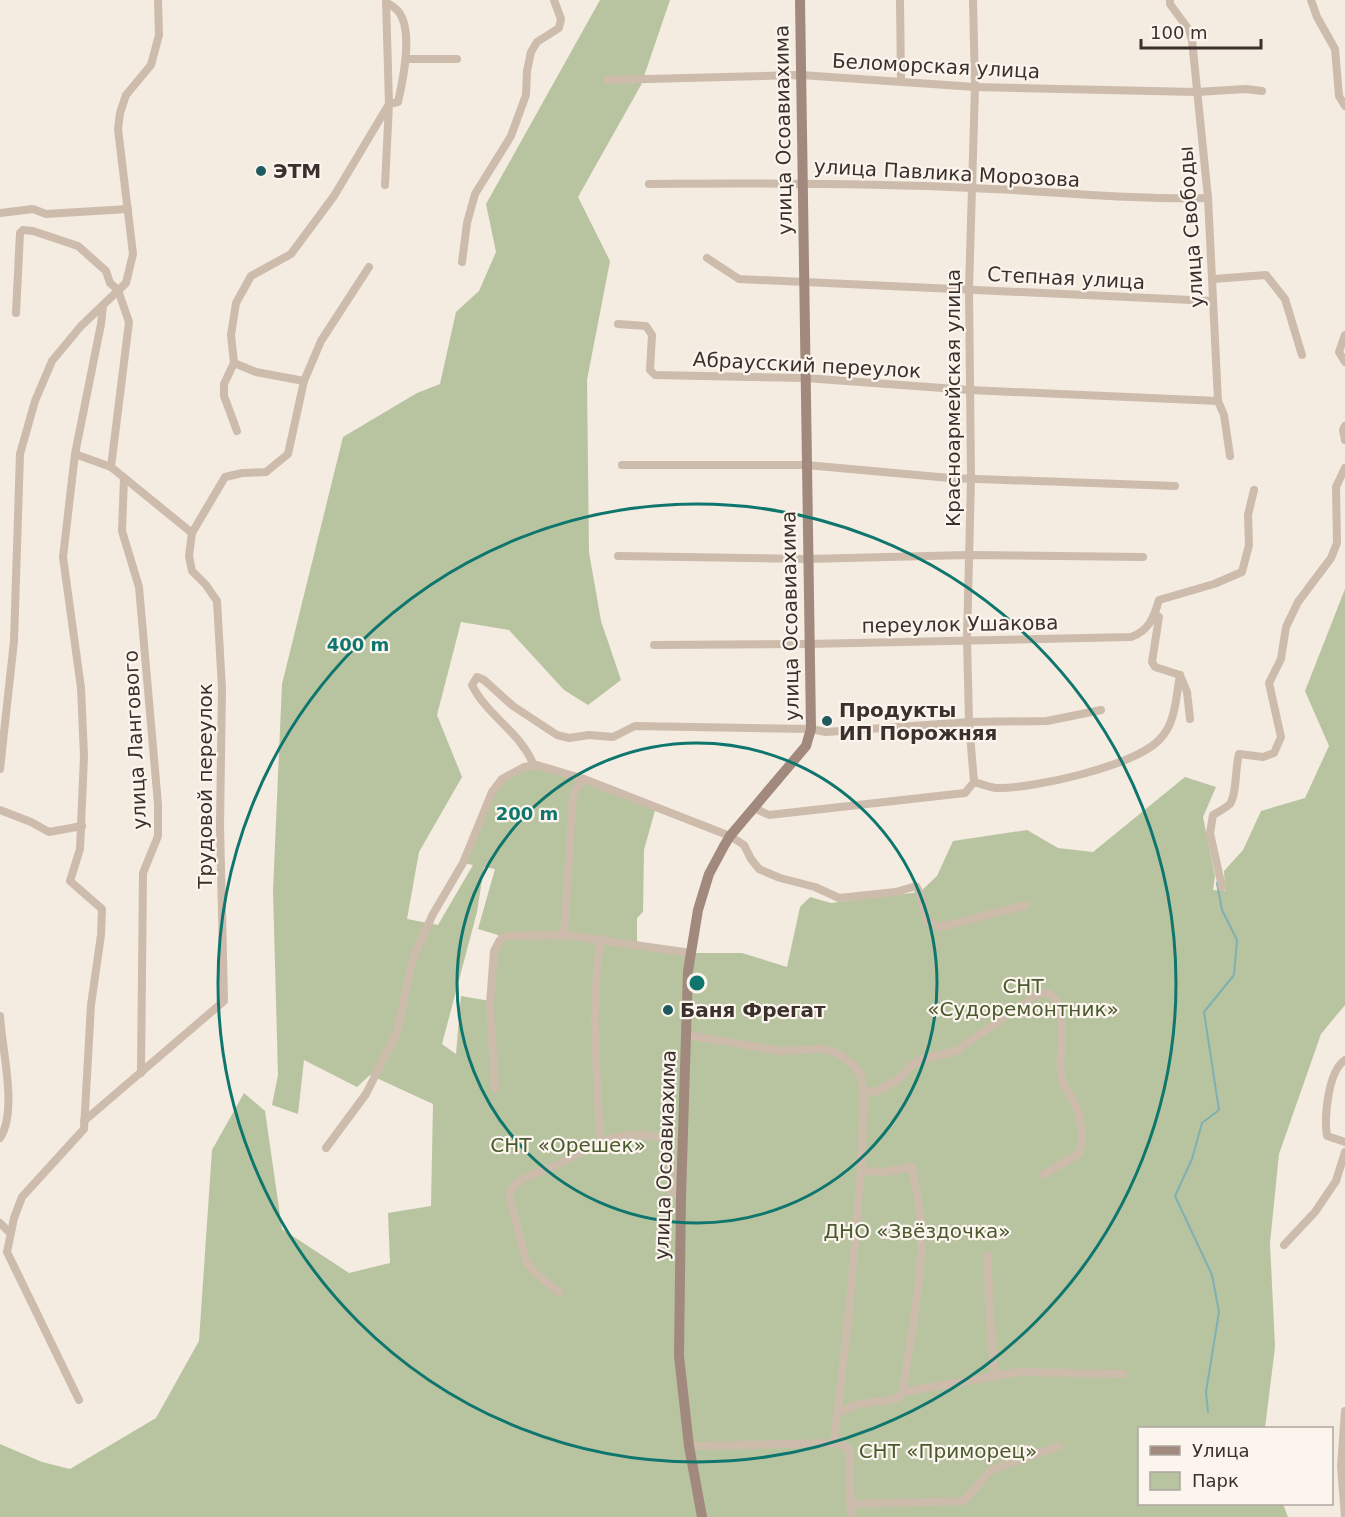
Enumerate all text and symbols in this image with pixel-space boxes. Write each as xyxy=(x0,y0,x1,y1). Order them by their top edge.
scale bar xyxy=(1141,12,1261,50)
text: 100 m xyxy=(1150,22,1208,43)
street label: улица Осоавиахима xyxy=(769,25,797,235)
street label: Беломорская улица xyxy=(831,49,1041,83)
street label: улица Свободы xyxy=(1173,145,1209,309)
street label: улица Павлика Морозова xyxy=(813,154,1081,192)
place label: ЭТМ xyxy=(273,159,321,183)
marker: ЭТМ xyxy=(254,164,268,178)
street label: Степная улица xyxy=(986,262,1146,294)
street label: Красноармейская улица xyxy=(941,269,965,527)
street label: Абраусский переулок xyxy=(692,347,922,383)
street label: улица Осоавиахима xyxy=(776,511,804,721)
street label: переулок Ушакова xyxy=(861,610,1059,638)
text: 400 m xyxy=(327,634,389,655)
street label: улица Лангового xyxy=(118,650,152,830)
street label: Трудовой переулок xyxy=(193,683,217,890)
place label: Продукты ИП Порожняя xyxy=(839,698,997,745)
marker: Продукты ИП Порожняя xyxy=(820,714,834,728)
text: 200 m xyxy=(496,803,558,824)
centre of rings xyxy=(687,973,707,993)
park label: СНТ «Судоремонтник» xyxy=(927,974,1119,1021)
place label: Баня Фрегат xyxy=(680,998,826,1022)
marker: Баня Фрегат xyxy=(661,1003,675,1017)
street label: улица Осоавиахима xyxy=(649,1049,681,1261)
park label: СНТ «Орешек» xyxy=(490,1133,646,1157)
park label: ДНО «Звёздочка» xyxy=(823,1219,1011,1243)
legend xyxy=(1138,1427,1333,1505)
park label: СНТ «Приморец» xyxy=(859,1439,1037,1463)
text: Улица xyxy=(1192,1440,1249,1461)
text: Парк xyxy=(1192,1470,1239,1491)

